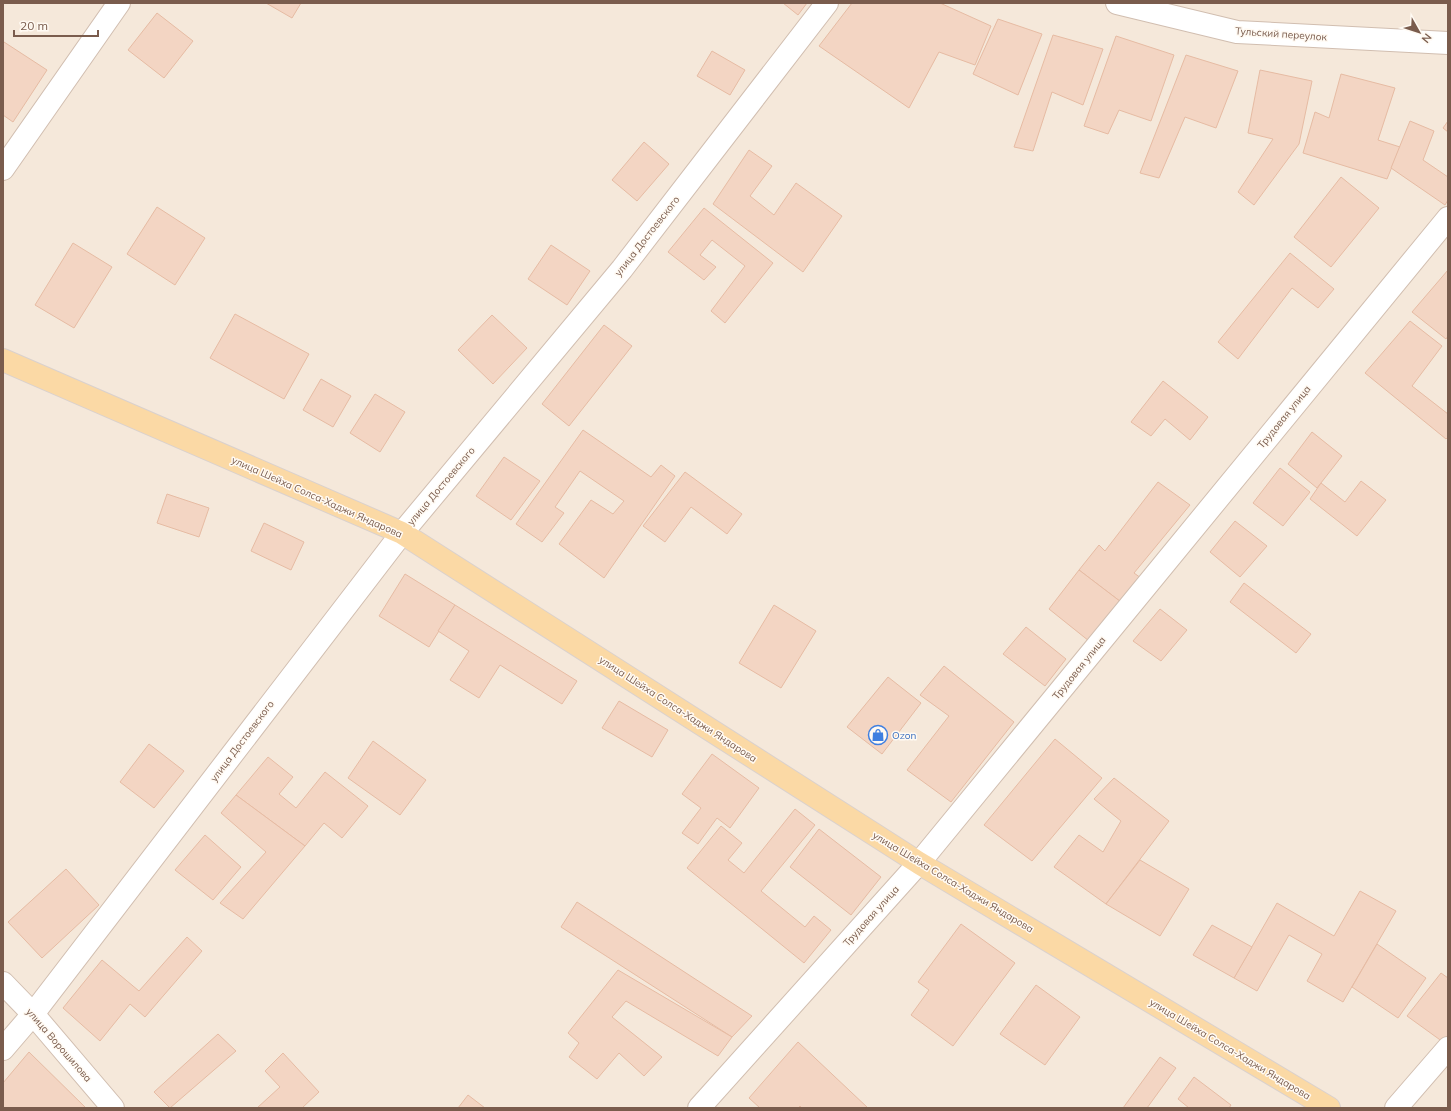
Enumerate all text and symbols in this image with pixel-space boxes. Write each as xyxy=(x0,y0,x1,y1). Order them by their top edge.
scale bar xyxy=(14,12,98,38)
north arrow xyxy=(1399,12,1439,52)
text: 20 m xyxy=(20,18,48,33)
street label: Тульский переулок xyxy=(1235,24,1328,44)
text: N xyxy=(1419,31,1435,46)
street label: улица Достоевского xyxy=(612,193,683,279)
street label: Трудовая улица xyxy=(1255,383,1313,451)
street label: улица Достоевского xyxy=(404,444,478,528)
street label: улица Шейха Солса-Хаджи Яндарова xyxy=(230,453,404,541)
street label: Трудовая улица xyxy=(1050,634,1108,702)
street label: улица Шейха Солса-Хаджи Яндарова xyxy=(597,653,759,765)
street label: улица Достоевского xyxy=(207,698,277,784)
shop icon: Ozon xyxy=(867,724,889,746)
place label: Ozon xyxy=(892,729,917,742)
street label: улица Шейха Солса-Хаджи Яндарова xyxy=(870,829,1036,935)
street label: Трудовая улица xyxy=(840,883,902,949)
street label: улица Шейха Солса-Хаджи Яндарова xyxy=(1147,996,1313,1102)
street label: улица Ворошилова xyxy=(23,1005,95,1085)

